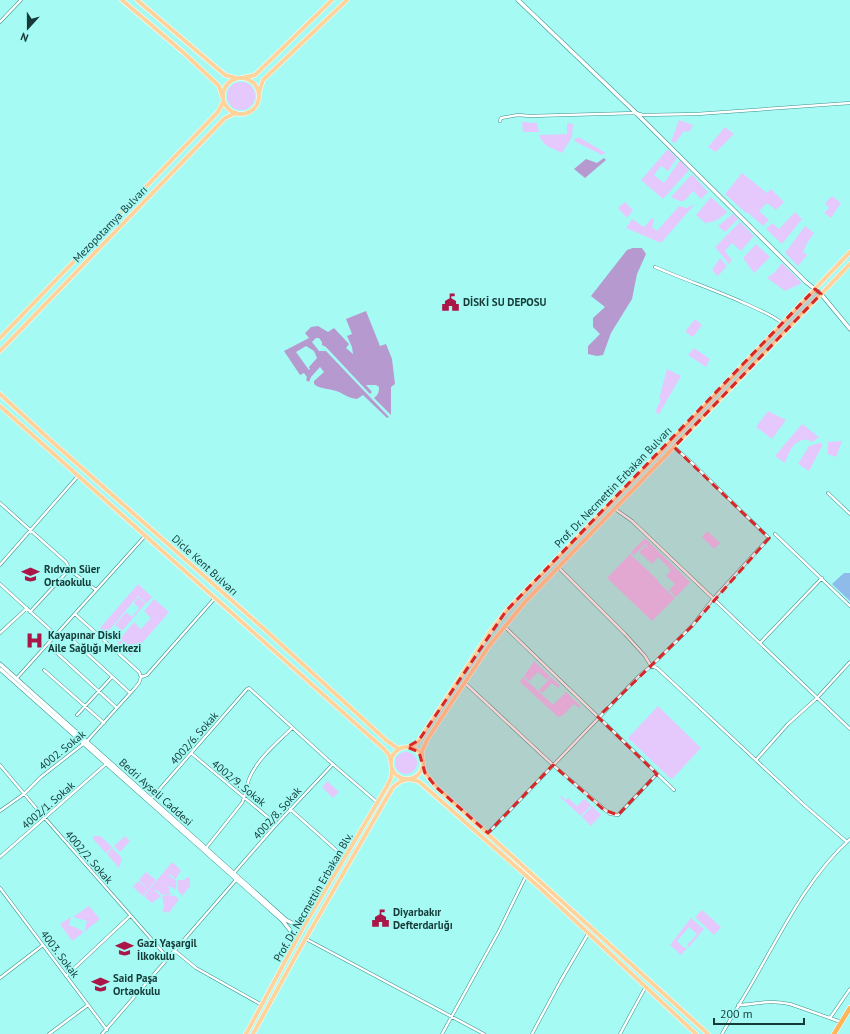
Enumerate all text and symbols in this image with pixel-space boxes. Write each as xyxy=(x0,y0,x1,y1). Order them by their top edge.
north arrow xyxy=(8,8,48,48)
text: N xyxy=(19,30,30,45)
street label: Mezopotamya Bulvarı xyxy=(70,183,150,265)
public building icon: DİSKİ SU DEPOSU xyxy=(440,292,460,312)
place label: DİSKİ SU DEPOSU xyxy=(463,295,547,309)
street label: Prof. Dr. Necmettin Erbakan Bulvarı xyxy=(551,423,675,551)
street label: Dicle Kent Bulvarı xyxy=(169,532,241,598)
place label: Rıdvan Süer Ortaokulu xyxy=(44,562,100,589)
school or university icon: Rıdvan Süer Ortaokulu xyxy=(21,565,41,585)
place label: Kayapınar Diski Aile Sağlığı Merkezi xyxy=(48,628,141,655)
hospital icon: Kayapınar Diski Aile Sağlığı Merkezi xyxy=(25,631,45,651)
street label: 4002/6. Sokak xyxy=(167,708,221,768)
street label: 4002. Sokak xyxy=(36,726,89,773)
street label: Bedri Ayseli Caddesi xyxy=(116,755,196,829)
street label: 4002/9. Sokak xyxy=(209,757,270,810)
street label: 4002/1. Sokak xyxy=(18,778,78,832)
street label: 4002/8. Sokak xyxy=(250,783,305,842)
street label: 4002/2. Sokak xyxy=(62,827,116,887)
street label: Prof. Dr. Necmettin Erbakan Blv. xyxy=(270,830,356,964)
place label: Diyarbakır Defterdarlığı xyxy=(393,905,453,932)
public building icon: Diyarbakır Defterdarlığı xyxy=(370,908,390,928)
street label: 4003. Sokak xyxy=(38,927,83,981)
place label: Gazi Yaşargil İlkokulu xyxy=(137,936,198,963)
school or university icon: Gazi Yaşargil İlkokulu xyxy=(114,939,134,959)
place label: Said Paşa Ortaokulu xyxy=(113,971,160,998)
school or university icon: Said Paşa Ortaokulu xyxy=(90,974,110,994)
scale bar xyxy=(714,1000,804,1026)
text: 200 m xyxy=(720,1006,753,1021)

